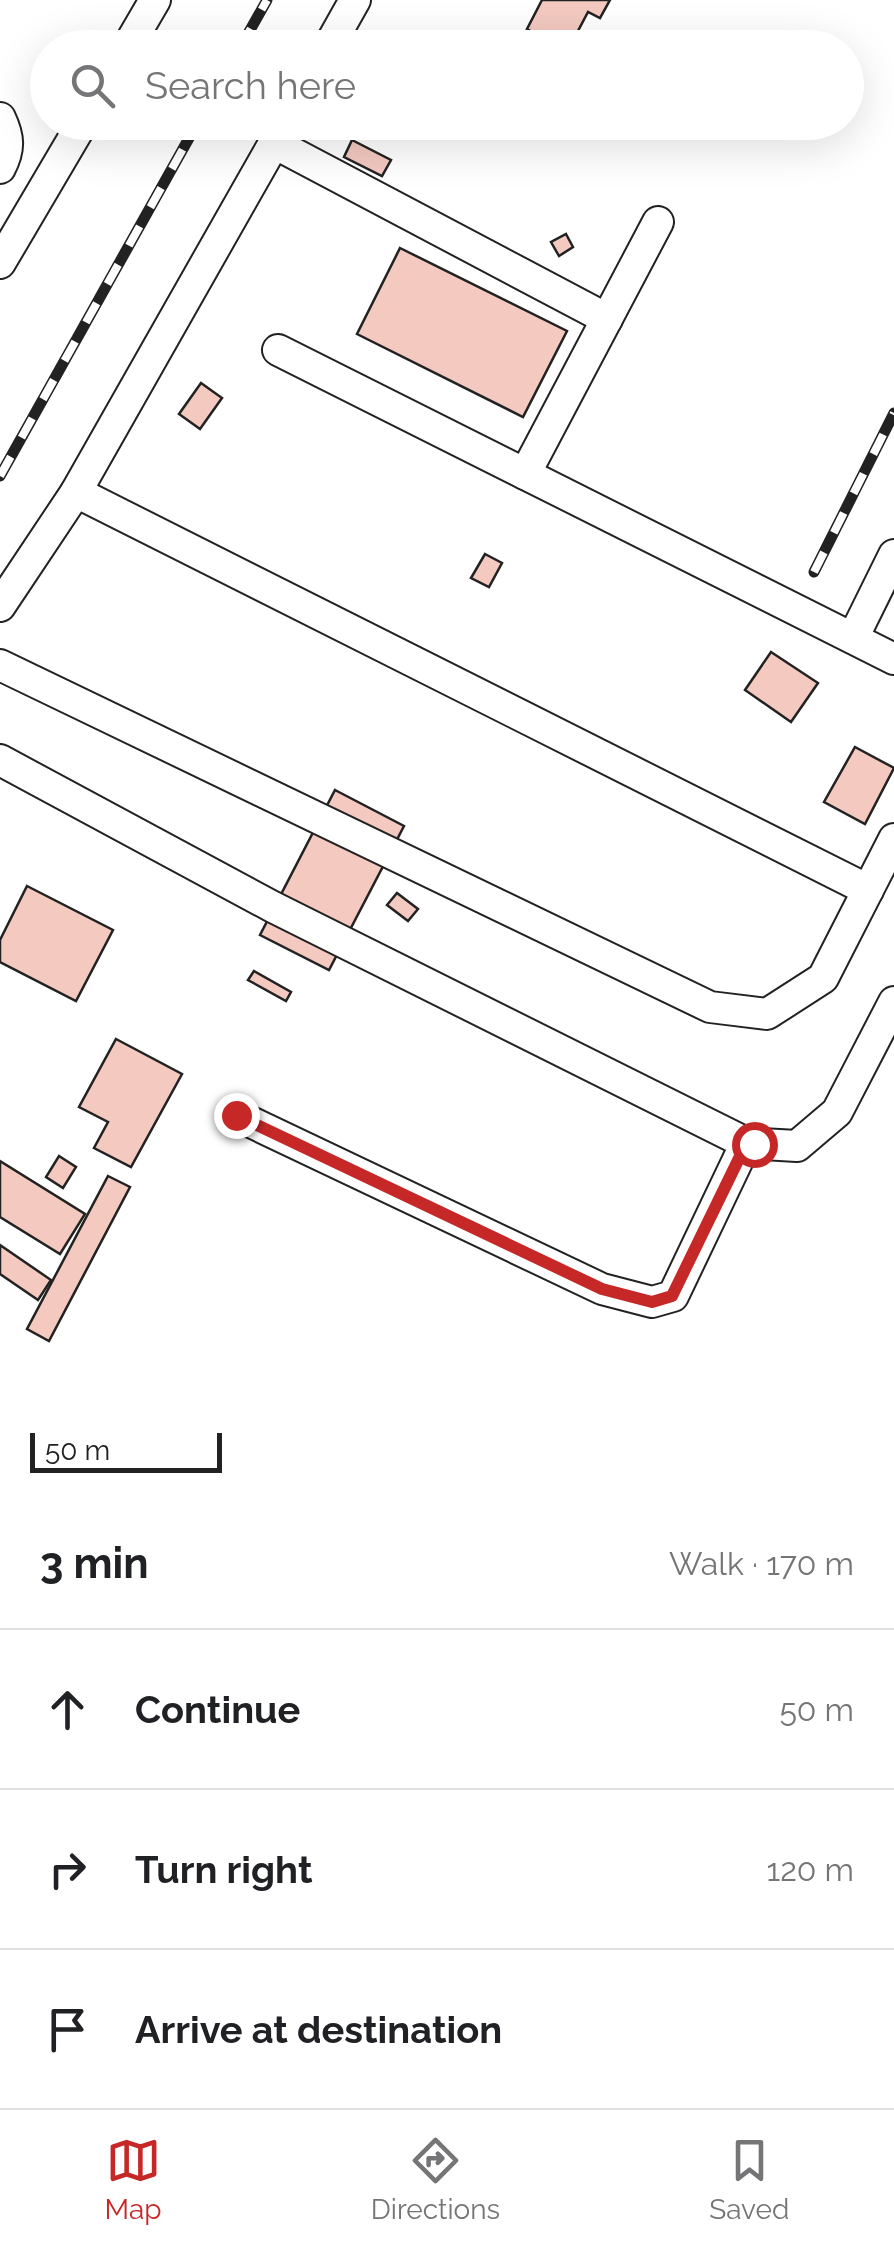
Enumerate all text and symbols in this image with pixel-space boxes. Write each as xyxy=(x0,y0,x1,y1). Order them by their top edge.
search box xyxy=(30,30,864,140)
icon: search xyxy=(65,58,120,113)
text: Search here xyxy=(145,63,356,108)
route end xyxy=(214,1093,260,1139)
route start xyxy=(732,1122,778,1168)
scale bar xyxy=(30,1428,222,1472)
text: 50 m xyxy=(45,1434,110,1467)
text: 3 min xyxy=(40,1539,149,1588)
text: Walk · 170 m xyxy=(669,1545,854,1582)
icon: ahead xyxy=(40,1682,95,1737)
text: Continue xyxy=(135,1687,300,1732)
text: 50 m xyxy=(779,1691,854,1728)
icon: right xyxy=(40,1842,95,1897)
text: Turn right xyxy=(135,1847,312,1892)
text: 120 m xyxy=(766,1851,854,1888)
icon: arrive xyxy=(40,2002,95,2057)
text: Arrive at destination xyxy=(135,2007,502,2052)
tab: Map xyxy=(105,2133,162,2226)
tab: Directions xyxy=(371,2133,500,2226)
tab: Saved xyxy=(709,2133,789,2226)

